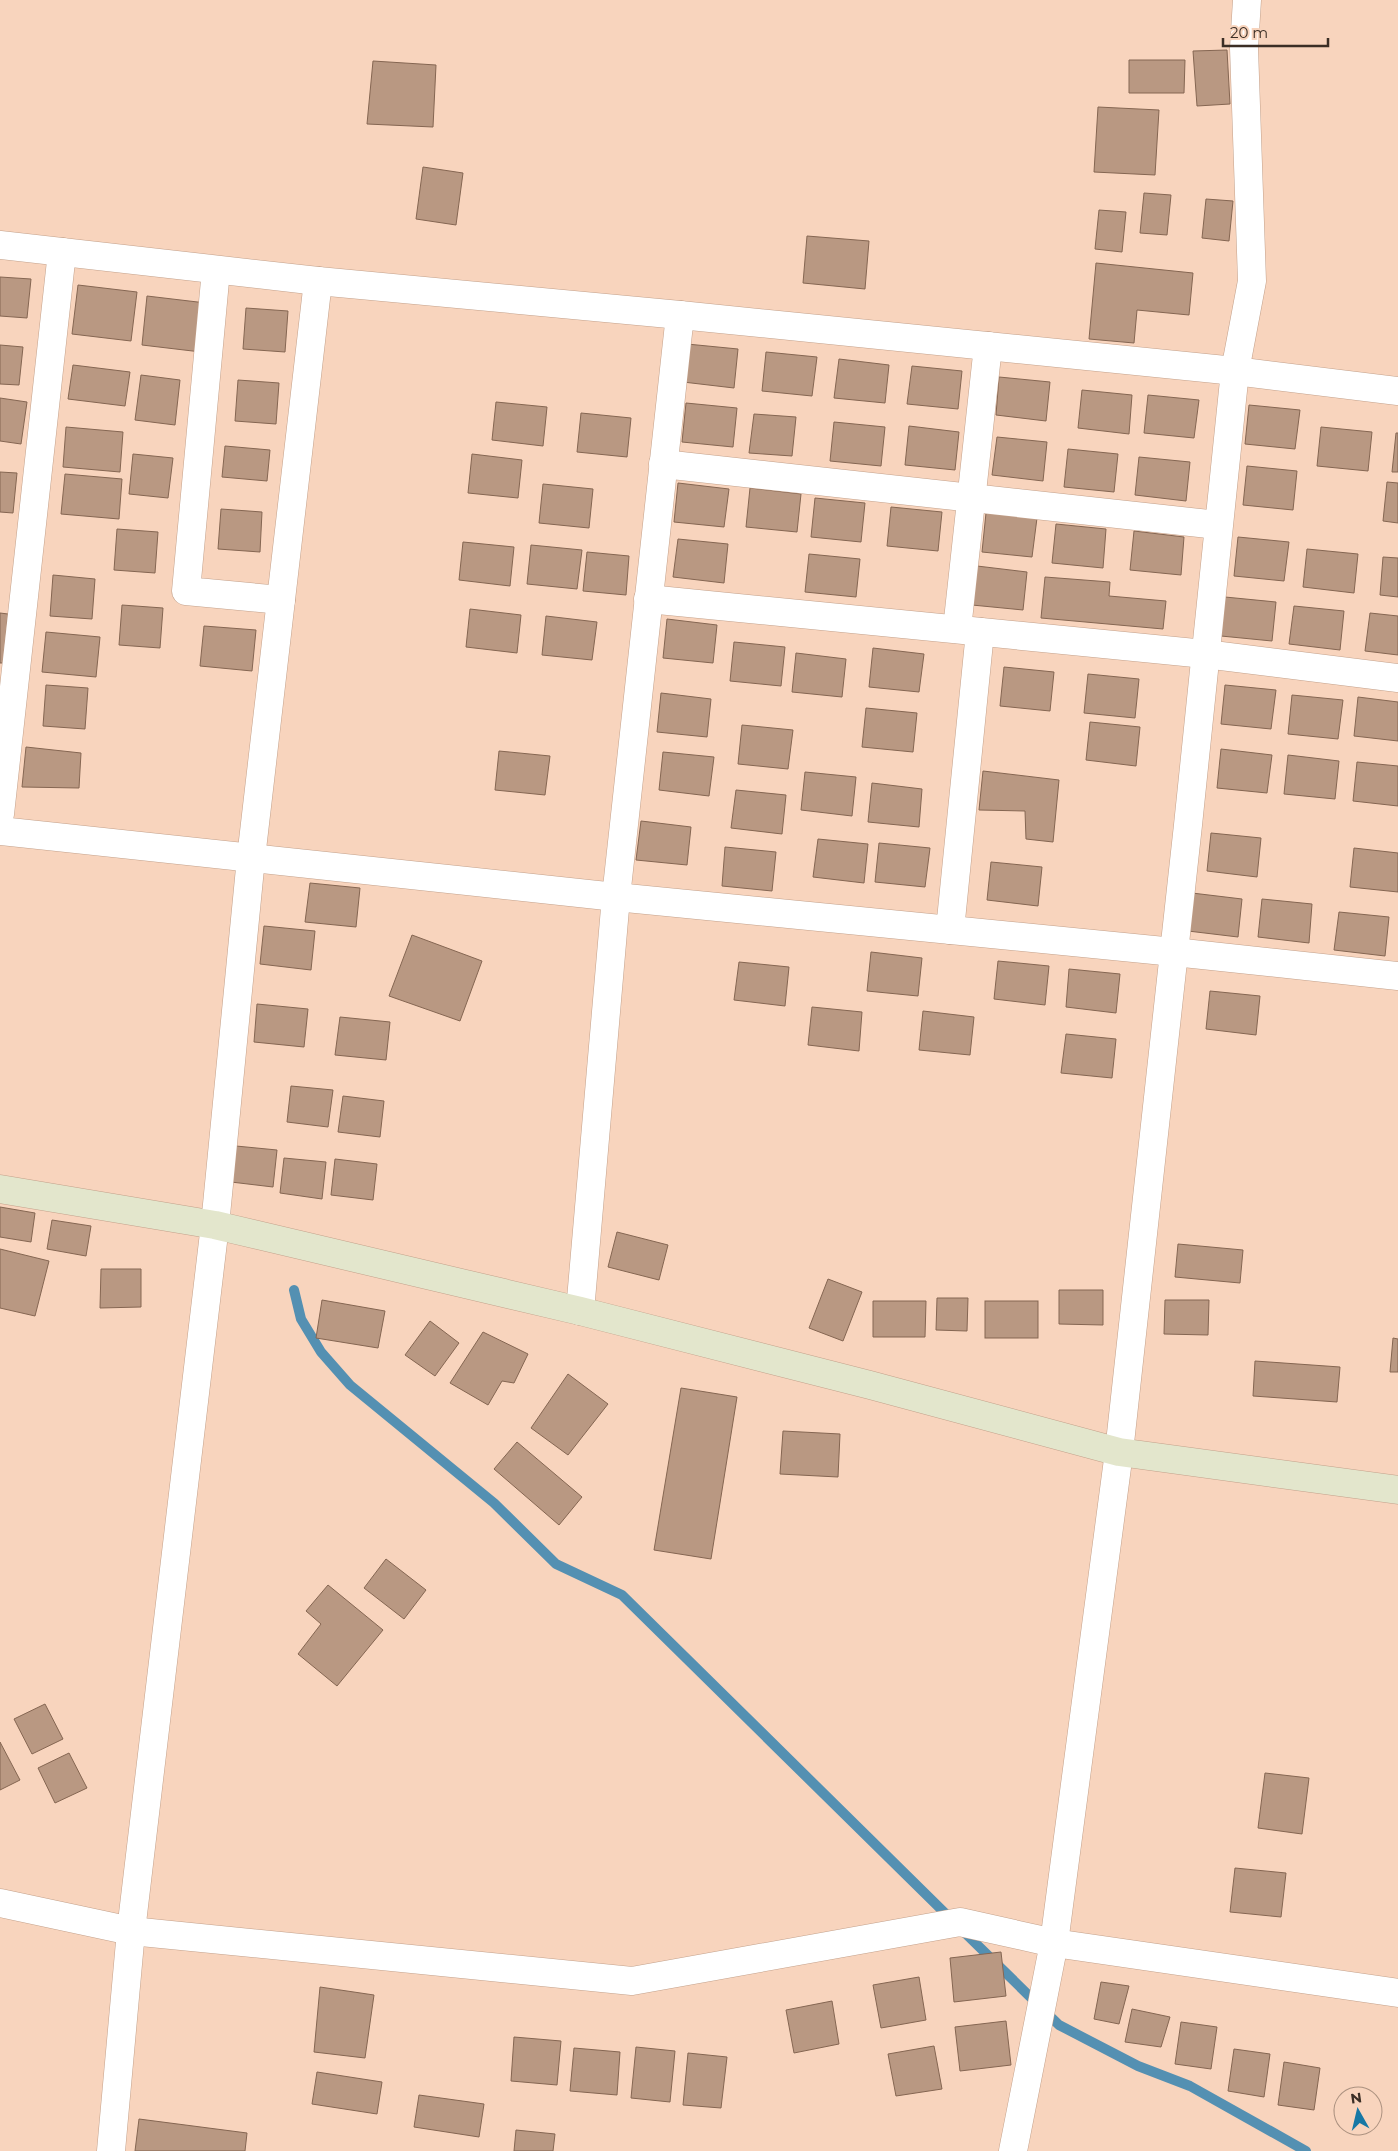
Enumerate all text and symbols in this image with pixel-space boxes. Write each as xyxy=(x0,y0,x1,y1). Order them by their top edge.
scale bar xyxy=(1223,15,1328,47)
text: 20 m xyxy=(1230,23,1268,42)
north arrow xyxy=(1333,2086,1383,2136)
text: N xyxy=(1349,2088,1363,2108)

